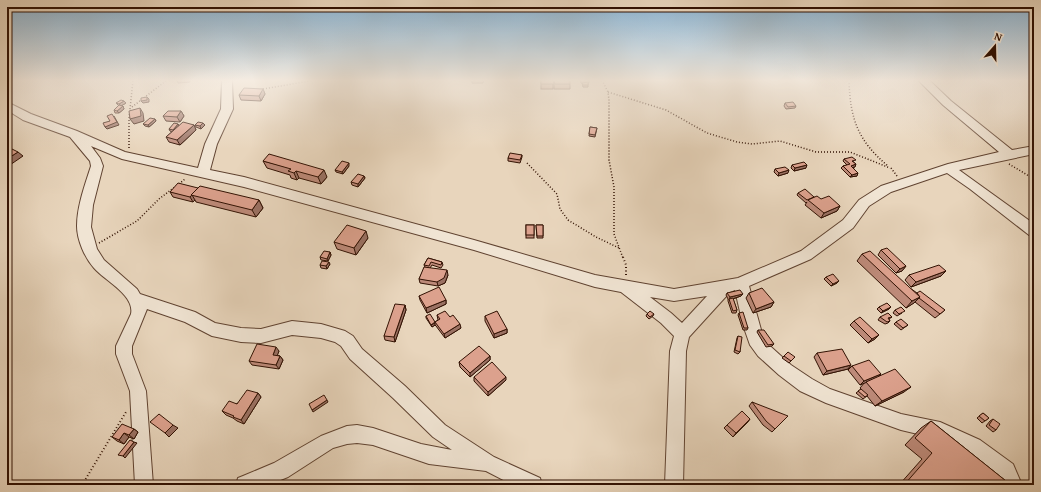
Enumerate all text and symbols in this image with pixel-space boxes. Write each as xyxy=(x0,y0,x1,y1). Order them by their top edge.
north arrow xyxy=(975,26,1015,66)
text: N xyxy=(992,28,1005,46)

